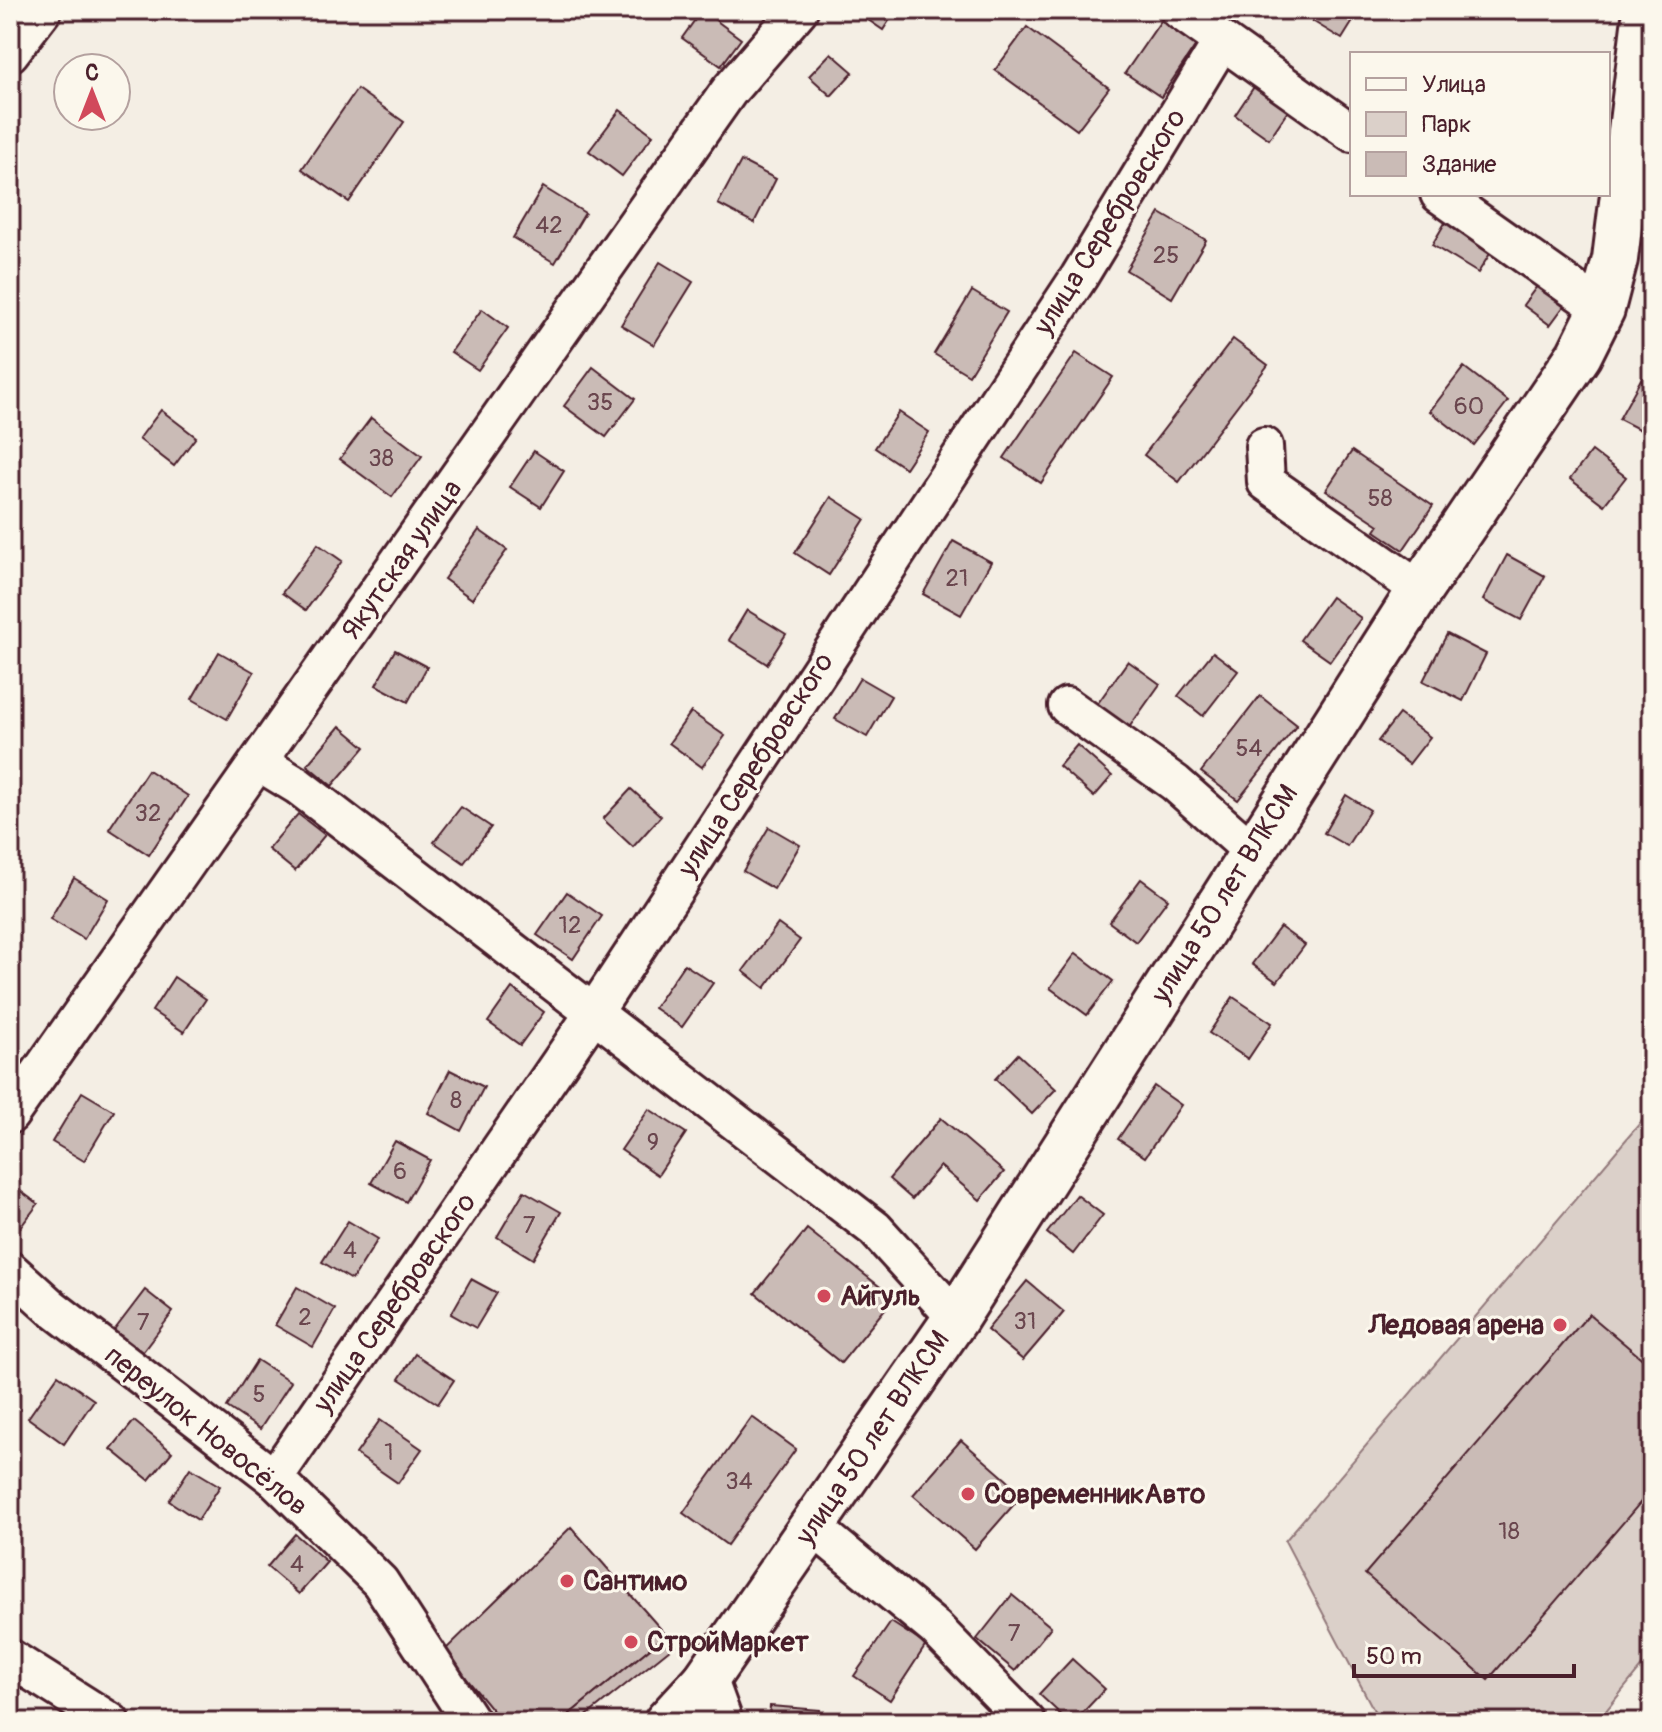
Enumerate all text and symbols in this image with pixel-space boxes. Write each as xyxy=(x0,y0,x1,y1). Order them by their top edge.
north arrow xyxy=(52,52,132,132)
legend xyxy=(1350,52,1610,196)
text: С xyxy=(85,59,99,87)
text: Улица xyxy=(1422,70,1486,99)
street label: улица Серебровского xyxy=(1026,102,1194,342)
text: Парк xyxy=(1422,110,1471,139)
text: Здание xyxy=(1422,150,1497,179)
house number: 42 xyxy=(535,211,563,240)
house number: 25 xyxy=(1153,241,1179,270)
house number: 35 xyxy=(587,388,613,417)
house number: 60 xyxy=(1454,392,1484,421)
house number: 38 xyxy=(368,444,394,473)
street label: Якутская улица xyxy=(334,473,470,647)
house number: 58 xyxy=(1367,484,1393,513)
house number: 21 xyxy=(946,564,968,593)
street label: улица Серебровского xyxy=(670,646,842,885)
house number: 54 xyxy=(1236,734,1263,763)
street label: улица 50 лет ВЛКСМ xyxy=(1143,778,1306,1011)
house number: 32 xyxy=(135,799,161,828)
house number: 12 xyxy=(559,911,581,940)
house number: 8 xyxy=(450,1086,462,1115)
house number: 9 xyxy=(647,1128,659,1157)
house number: 6 xyxy=(393,1157,407,1186)
street label: улица Серебровского xyxy=(305,1186,484,1420)
house number: 7 xyxy=(523,1211,536,1240)
house number: 4 xyxy=(343,1236,357,1265)
place label: Айгуль xyxy=(840,1279,921,1314)
marker: Айгуль xyxy=(815,1287,833,1305)
house number: 2 xyxy=(298,1303,312,1332)
house number: 31 xyxy=(1014,1307,1036,1336)
house number: 7 xyxy=(137,1308,150,1337)
place label: Ледовая арена xyxy=(1367,1308,1544,1343)
marker: Ледовая арена xyxy=(1551,1316,1569,1334)
street label: улица 50 лет ВЛКСМ xyxy=(788,1324,958,1553)
street label: переулок Новосёлов xyxy=(97,1338,315,1524)
house number: 5 xyxy=(252,1380,266,1409)
house number: 1 xyxy=(384,1438,394,1467)
house number: 34 xyxy=(725,1467,753,1496)
place label: СовременникАвто xyxy=(984,1477,1205,1512)
marker: СовременникАвто xyxy=(959,1485,977,1503)
house number: 18 xyxy=(1498,1517,1520,1546)
house number: 4 xyxy=(290,1550,304,1579)
place label: Сантимо xyxy=(583,1564,687,1599)
marker: Сантимо xyxy=(558,1572,576,1590)
house number: 7 xyxy=(1008,1619,1021,1648)
place label: СтройМаркет xyxy=(647,1625,810,1660)
scale bar xyxy=(1354,1628,1574,1678)
marker: СтройМаркет xyxy=(622,1633,640,1651)
text: 50 m xyxy=(1366,1642,1422,1671)

